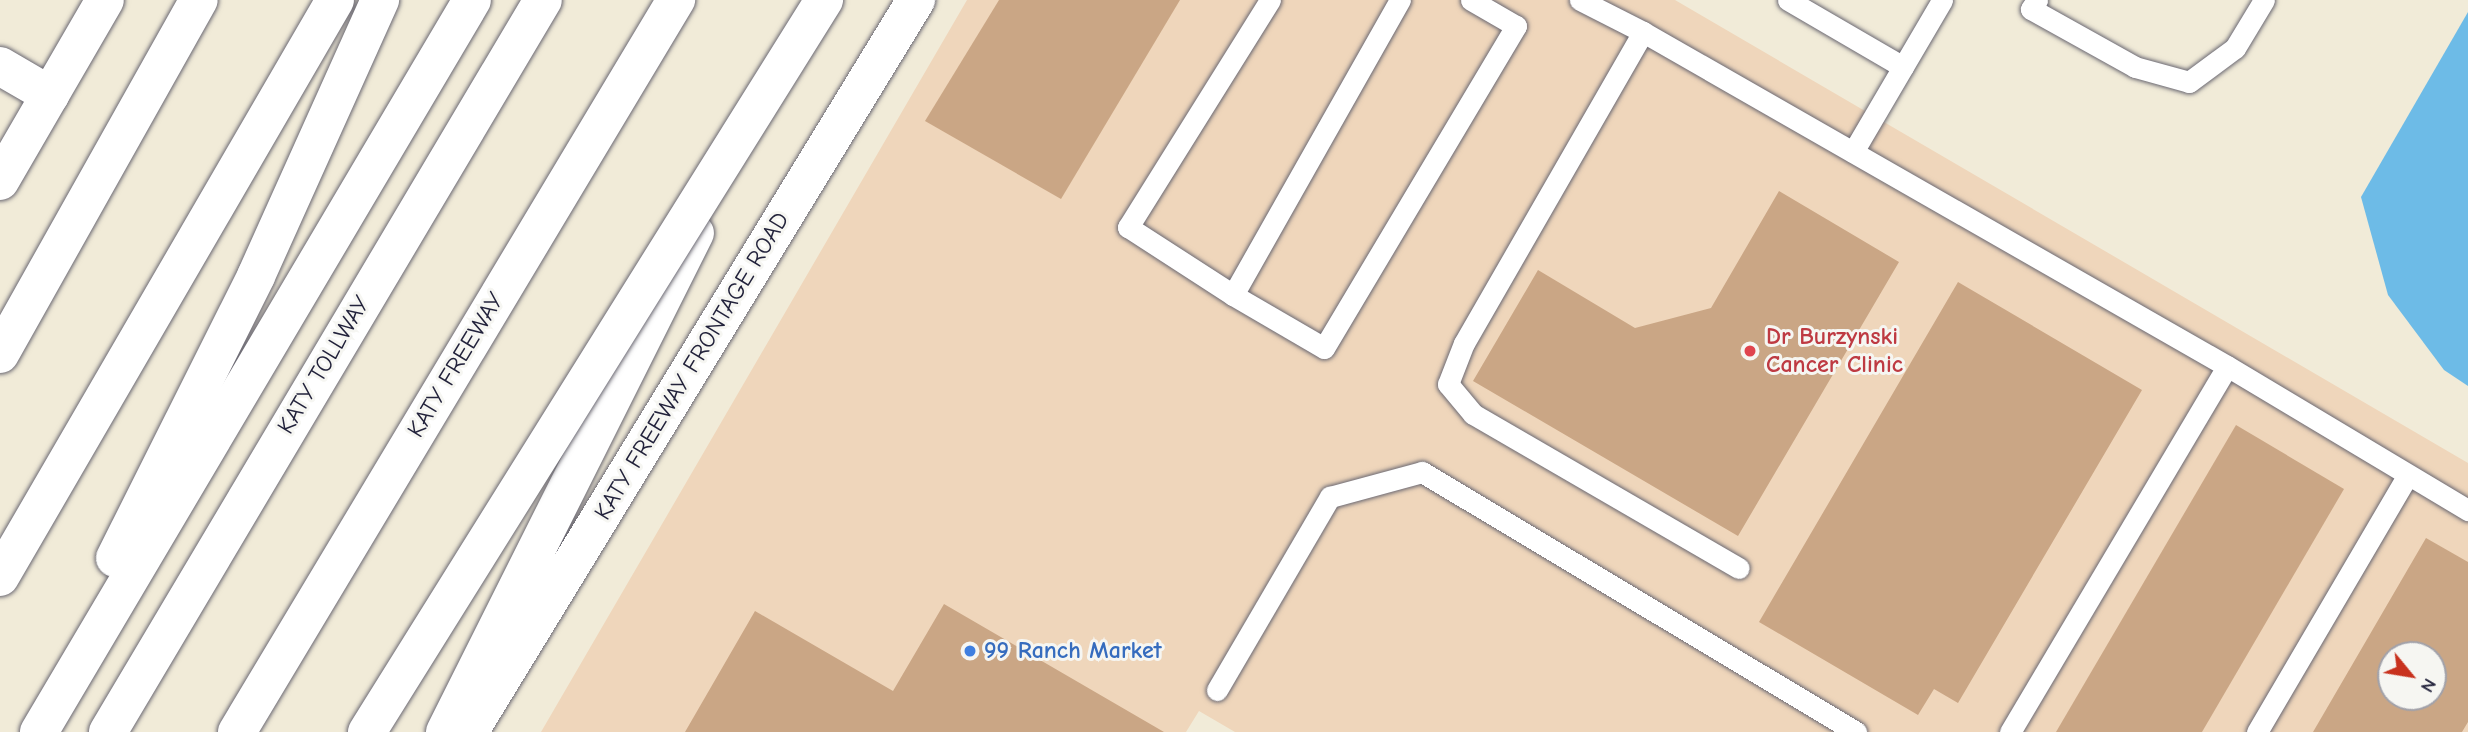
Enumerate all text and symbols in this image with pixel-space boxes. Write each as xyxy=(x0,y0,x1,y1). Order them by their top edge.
street label: KATY FREEWAY FRONTAGE ROAD xyxy=(589,207,795,525)
street label: KATY FREEWAY xyxy=(401,287,511,443)
street label: KATY TOLLWAY xyxy=(272,291,376,439)
place label: Dr Burzynski Cancer Clinic xyxy=(1766,323,1903,379)
marker: Dr Burzynski Cancer Clinic xyxy=(1740,341,1760,361)
place label: 99 Ranch Market xyxy=(984,637,1162,665)
north arrow xyxy=(2377,641,2447,711)
marker: 99 Ranch Market xyxy=(962,643,978,659)
text: N xyxy=(2416,675,2441,696)

